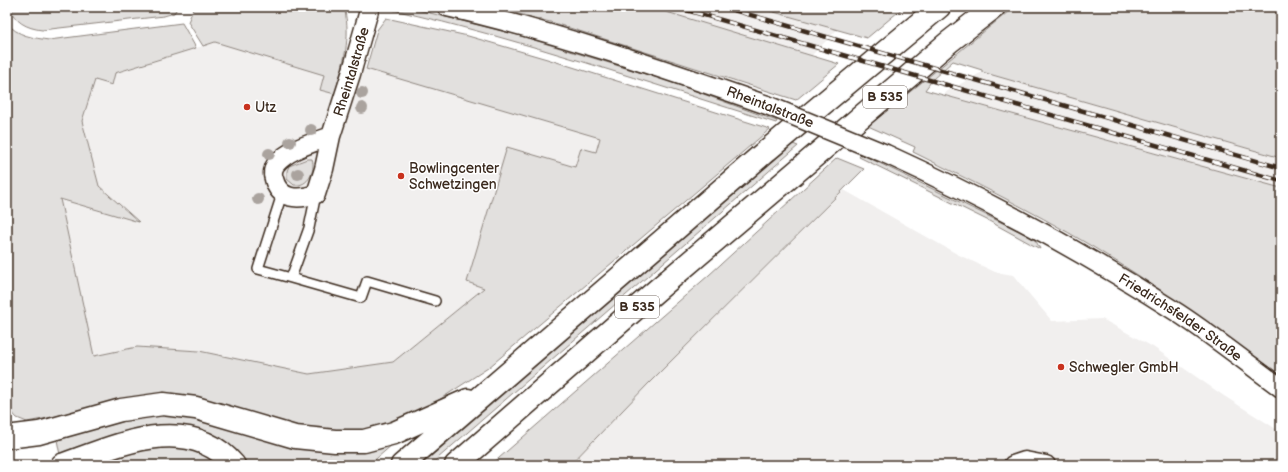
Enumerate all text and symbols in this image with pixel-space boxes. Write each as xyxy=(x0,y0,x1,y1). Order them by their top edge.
street label: Rheintalstraße xyxy=(329,25,372,118)
street label: Rheintalstraße xyxy=(724,83,816,131)
road number: B 535 xyxy=(863,86,907,108)
place label: Utz xyxy=(255,99,277,116)
marker: Utz xyxy=(242,102,252,112)
place label: Bowlingcenter Schwetzingen xyxy=(409,160,500,193)
marker: Bowlingcenter Schwetzingen xyxy=(396,171,406,181)
street label: Friedrichsfelder Straße xyxy=(1116,270,1246,365)
road number: B 535 xyxy=(615,296,659,318)
place label: Schwegler GmbH xyxy=(1069,359,1179,376)
marker: Schwegler GmbH xyxy=(1056,362,1066,372)

